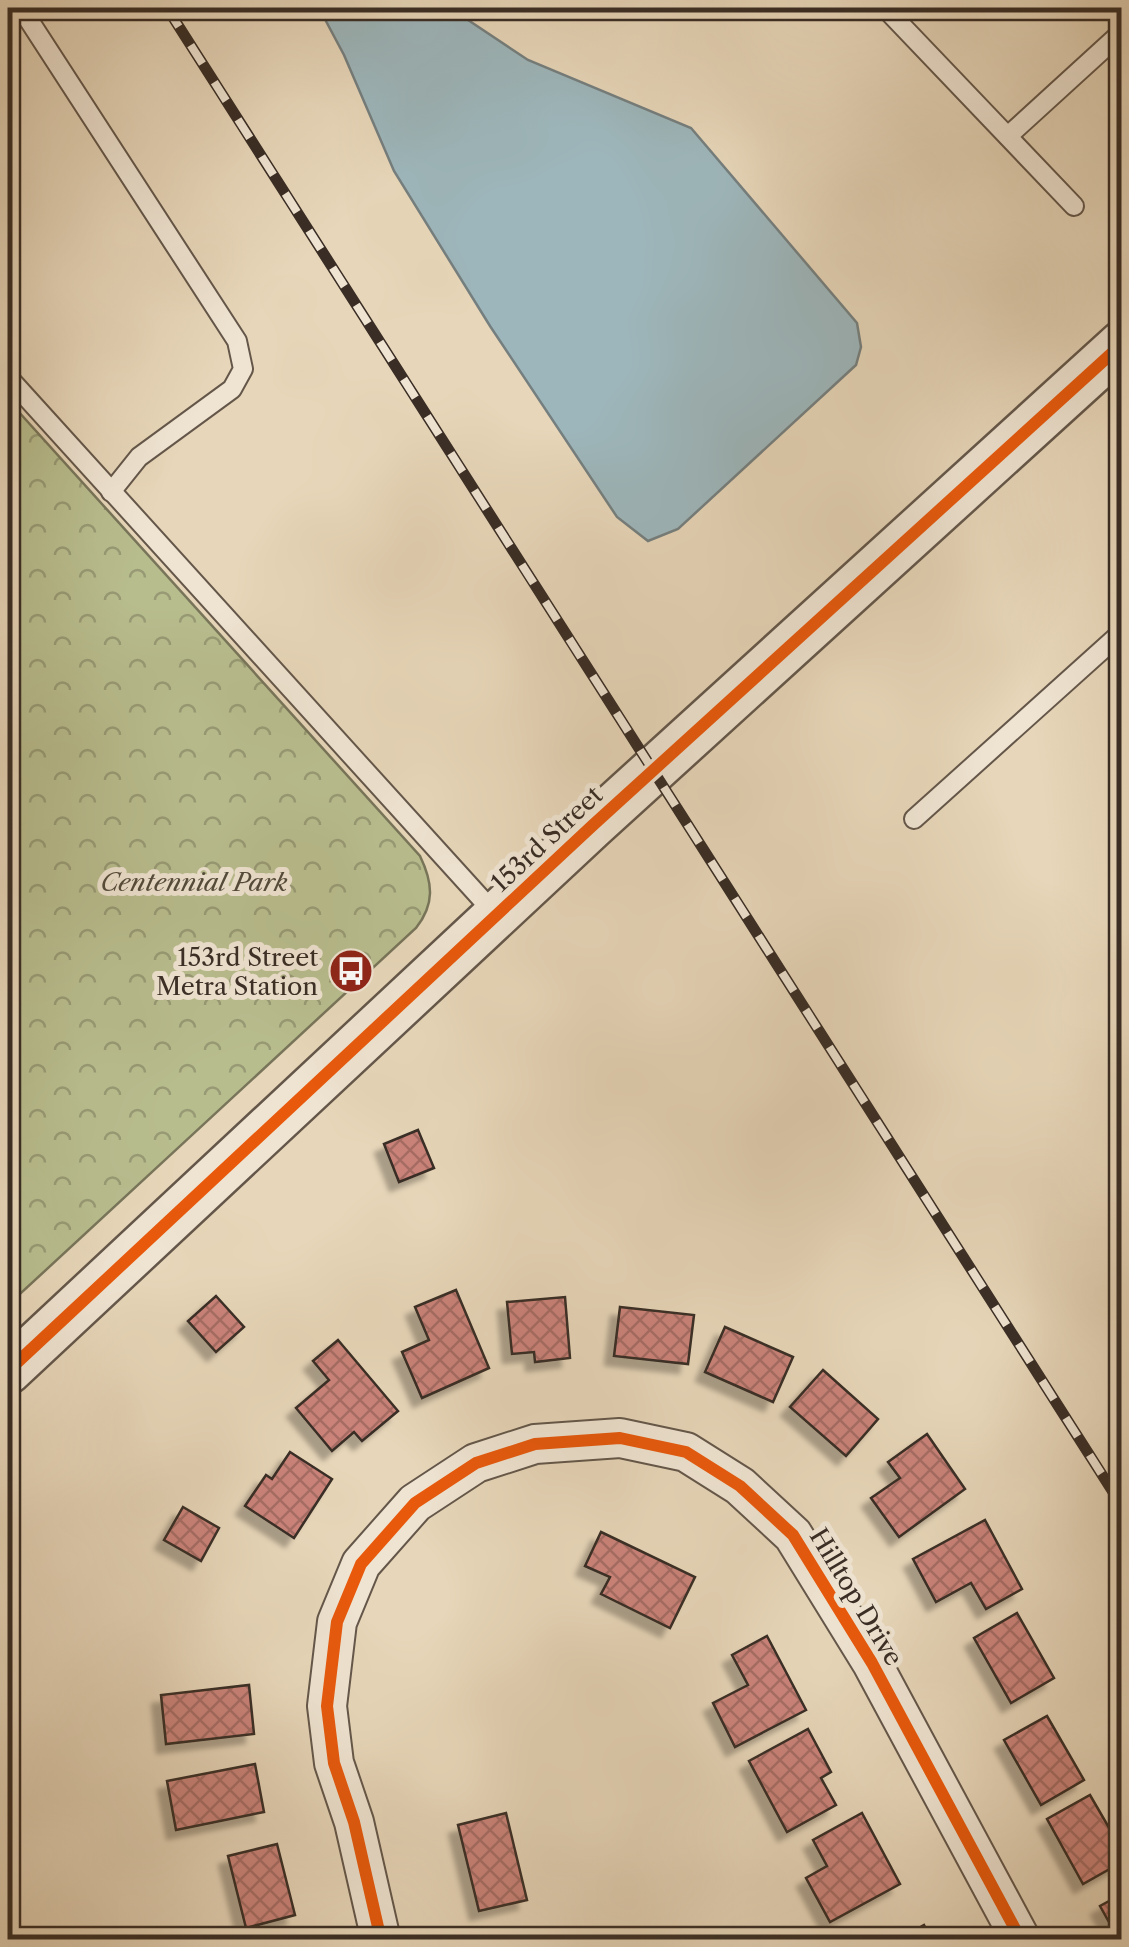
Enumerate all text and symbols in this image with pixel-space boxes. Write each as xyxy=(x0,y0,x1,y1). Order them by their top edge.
street label: 153rd Street xyxy=(485,780,609,898)
park label: Centennial Park xyxy=(101,867,287,898)
place label: 153rd Street Metra Station xyxy=(156,942,318,1002)
bus stop icon: 153rd Street Metra Station xyxy=(328,948,374,994)
street label: Hilltop Drive xyxy=(803,1523,909,1671)

